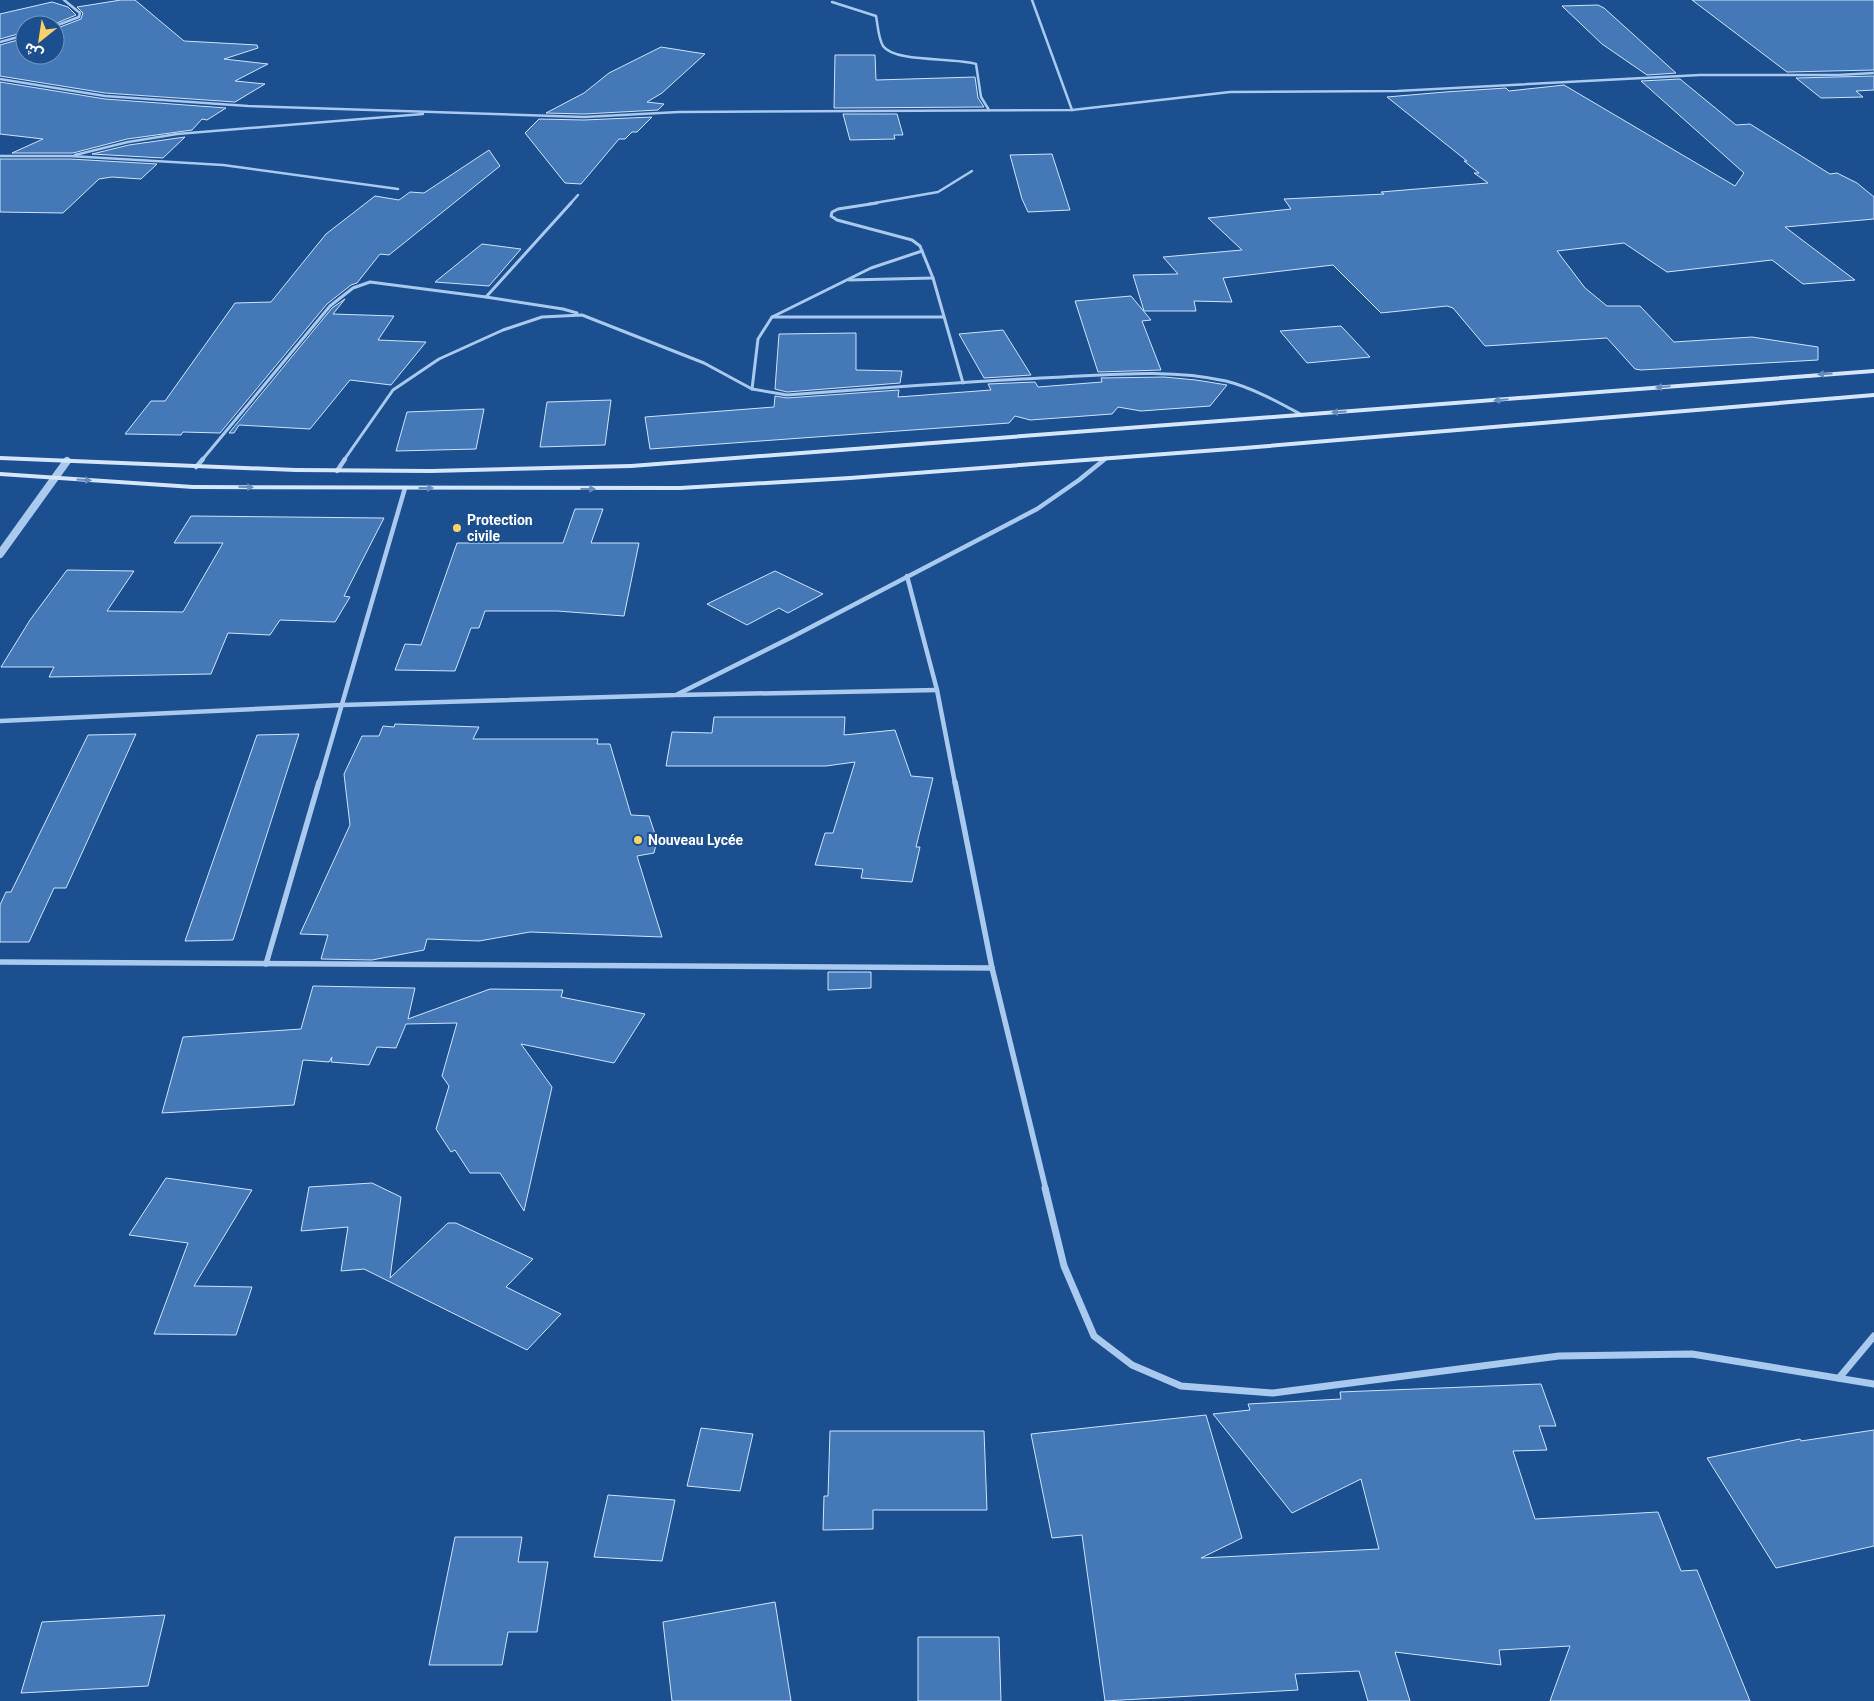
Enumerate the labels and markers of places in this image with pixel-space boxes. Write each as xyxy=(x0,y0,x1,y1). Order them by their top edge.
place label: Protection civile xyxy=(467,512,533,544)
marker: Protection civile xyxy=(451,522,463,534)
place label: Nouveau Lycée xyxy=(648,832,744,848)
marker: Nouveau Lycée xyxy=(632,834,644,846)

